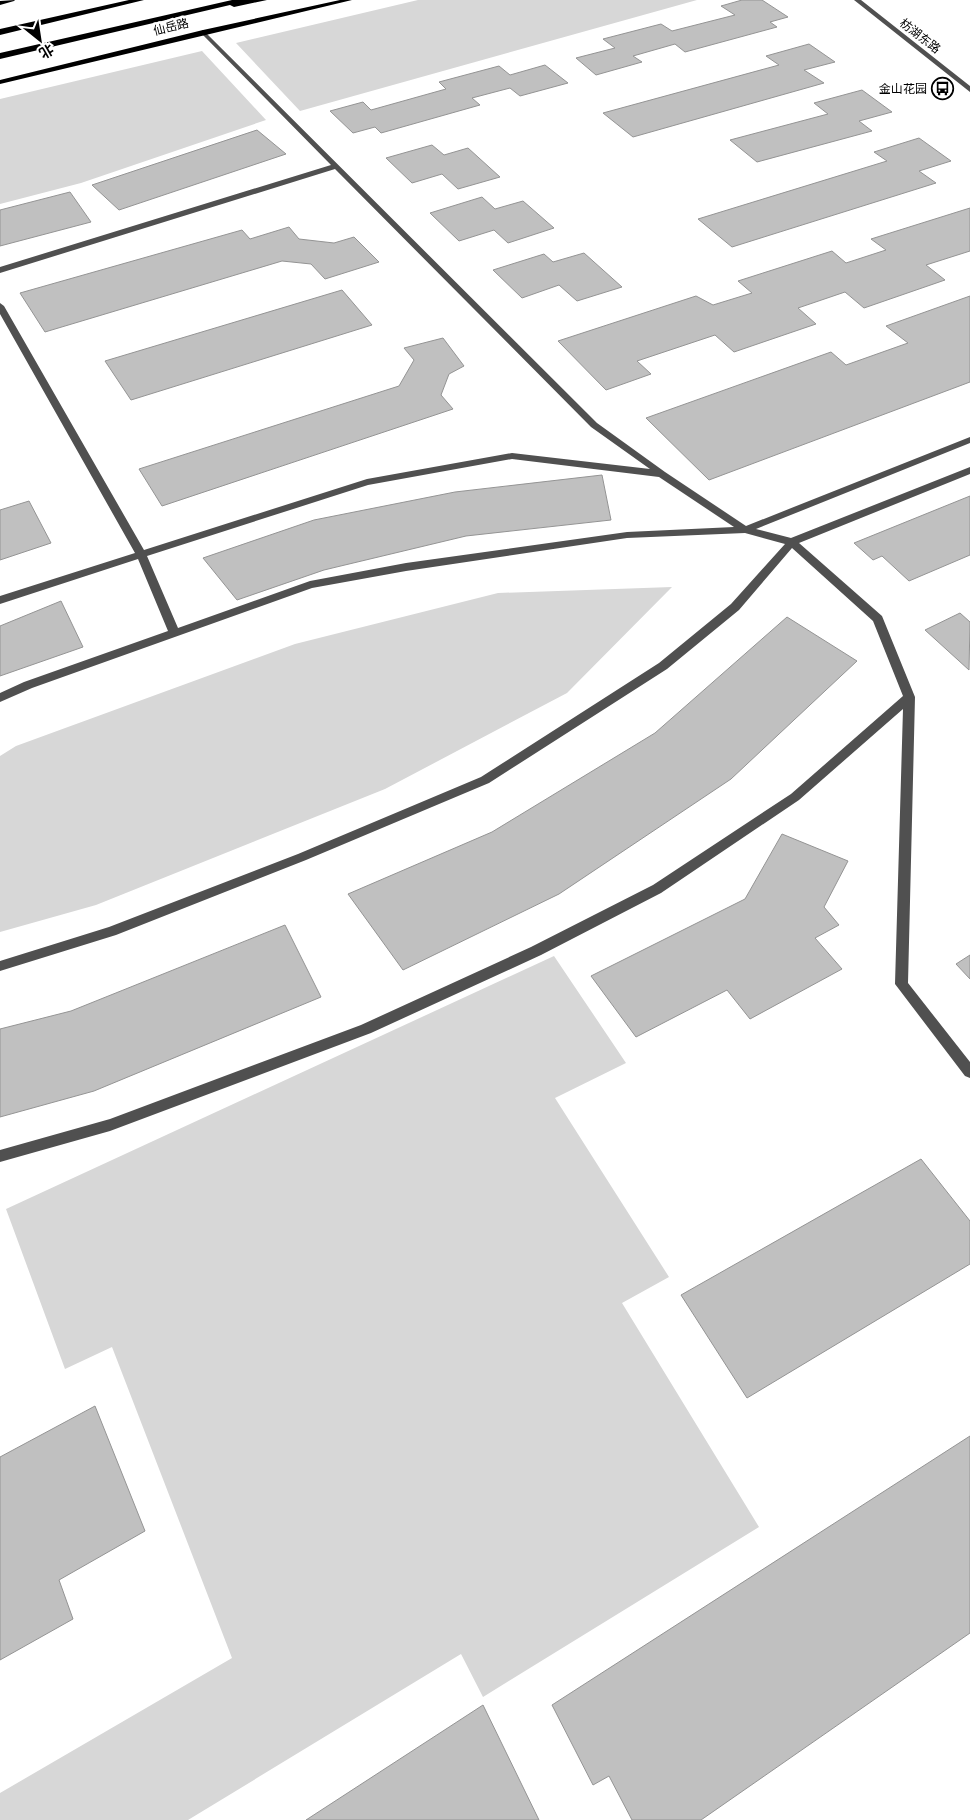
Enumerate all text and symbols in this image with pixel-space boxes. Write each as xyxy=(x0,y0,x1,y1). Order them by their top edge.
north arrow xyxy=(15,15,65,65)
street label: 仙岳路 xyxy=(152,16,190,37)
street label: 枋湖东路 xyxy=(897,16,943,56)
text: 北 xyxy=(36,41,57,62)
bus stop icon: 金山花园 xyxy=(931,77,955,101)
place label: 金山花园 xyxy=(879,82,927,95)

